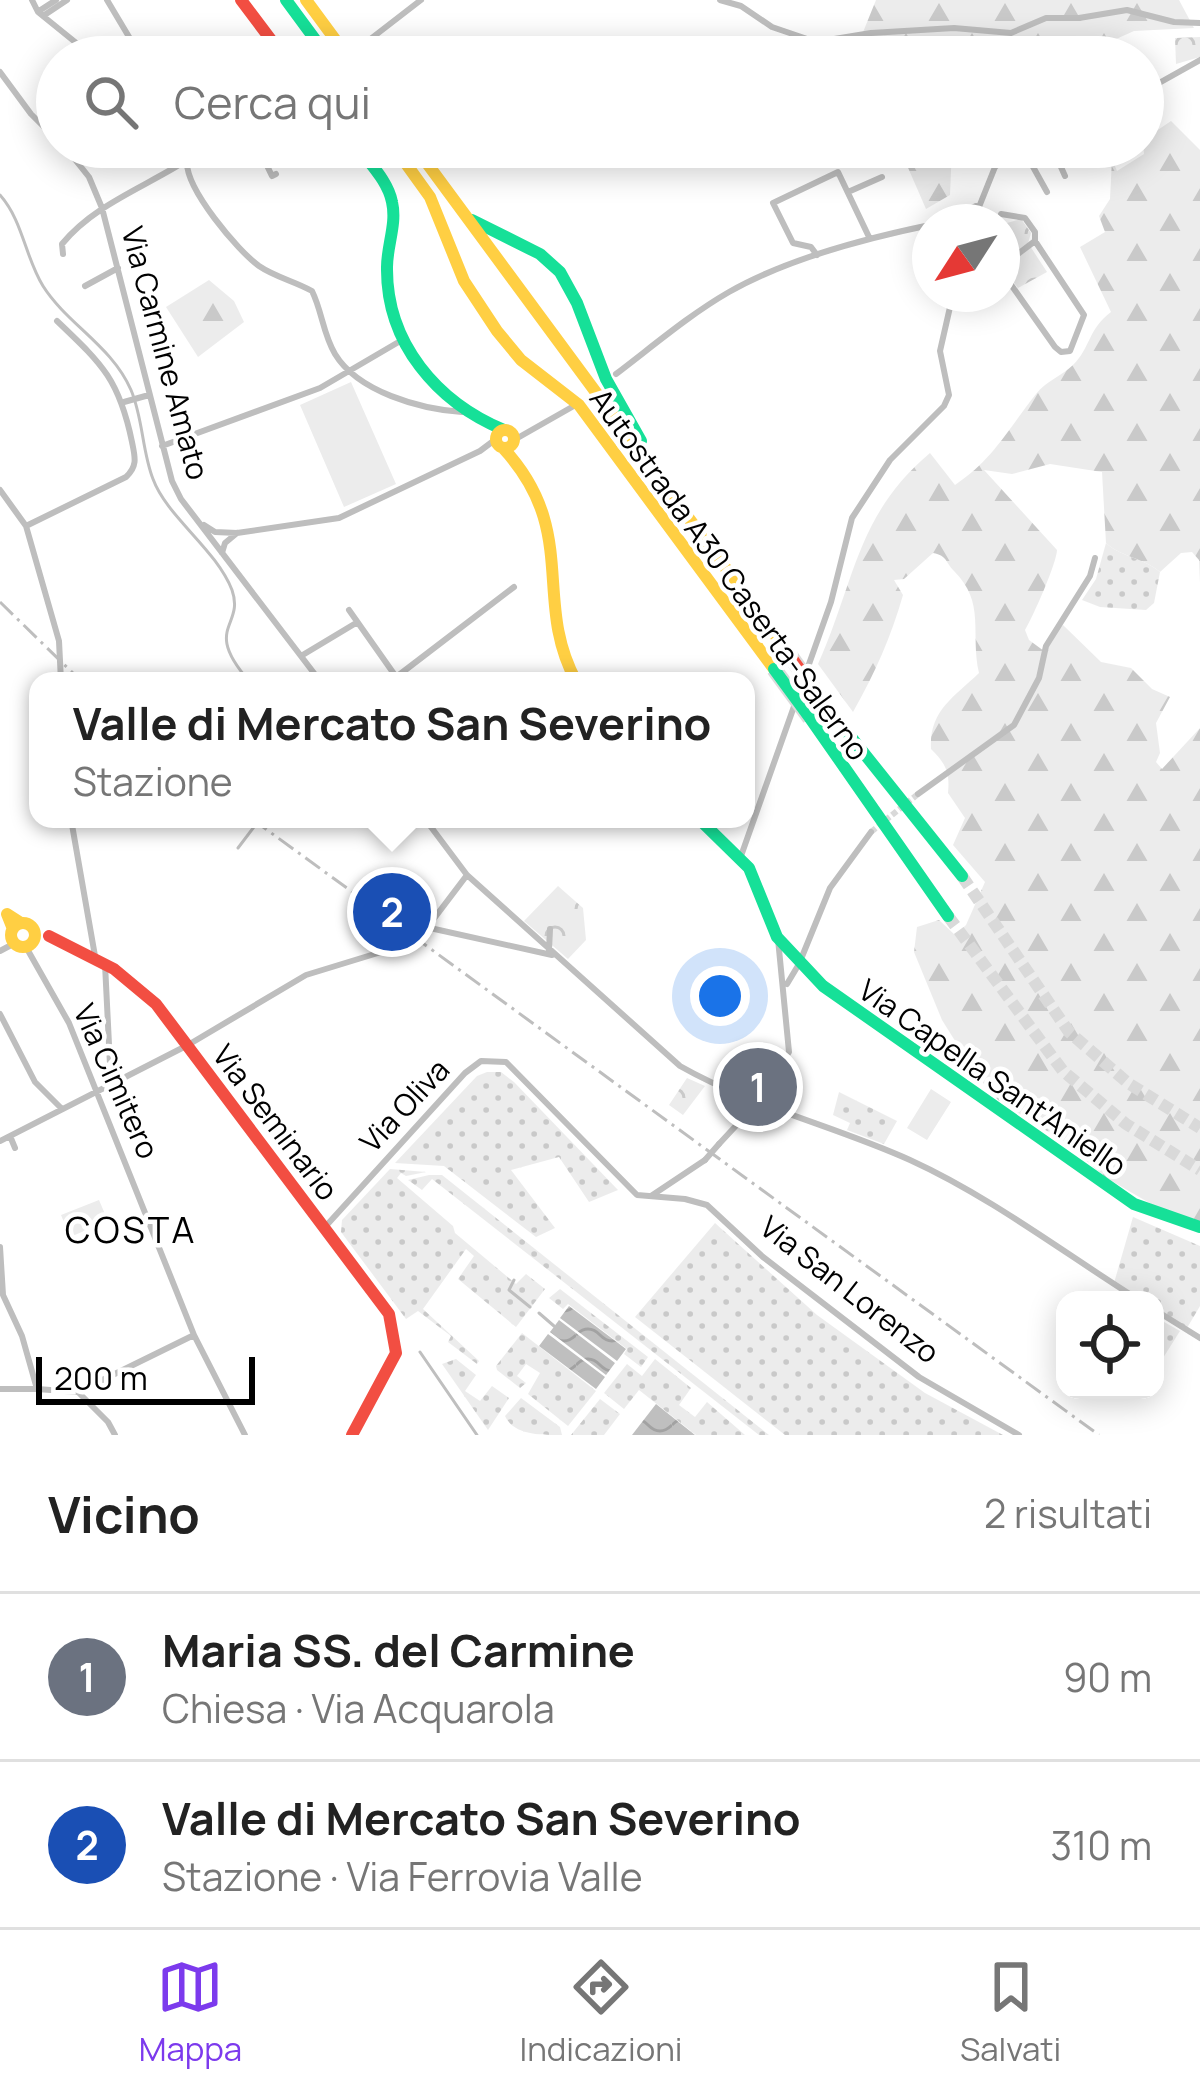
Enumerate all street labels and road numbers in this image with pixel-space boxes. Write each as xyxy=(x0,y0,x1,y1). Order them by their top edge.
street label: Via Carmine Amato xyxy=(113,222,219,484)
street label: Autostrada A30 Caserta-Salerno xyxy=(581,380,879,768)
street label: Via Capella Sant'Aniello xyxy=(851,969,1135,1185)
street label: Via Cimitero xyxy=(65,997,169,1165)
street label: Via Seminario xyxy=(204,1036,348,1208)
street label: Via Oliva xyxy=(350,1049,458,1161)
street label: Via San Lorenzo xyxy=(752,1206,948,1372)

